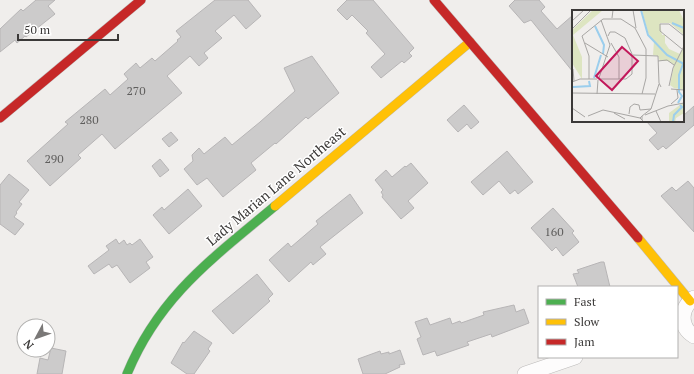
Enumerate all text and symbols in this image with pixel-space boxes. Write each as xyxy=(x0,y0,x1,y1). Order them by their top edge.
inset map xyxy=(572,10,684,122)
scale bar xyxy=(18,16,118,42)
text: 50 m xyxy=(24,22,51,37)
house number: 270 xyxy=(126,83,146,98)
house number: 280 xyxy=(79,112,99,127)
street label: Lady Marian Lane Northeast xyxy=(202,121,350,250)
house number: 290 xyxy=(44,151,64,166)
house number: 160 xyxy=(544,224,564,239)
legend xyxy=(538,286,678,358)
text: Fast xyxy=(574,294,597,309)
text: Slow xyxy=(574,314,600,329)
north arrow xyxy=(16,318,56,358)
text: Jam xyxy=(574,334,595,349)
text: N xyxy=(20,336,36,352)

